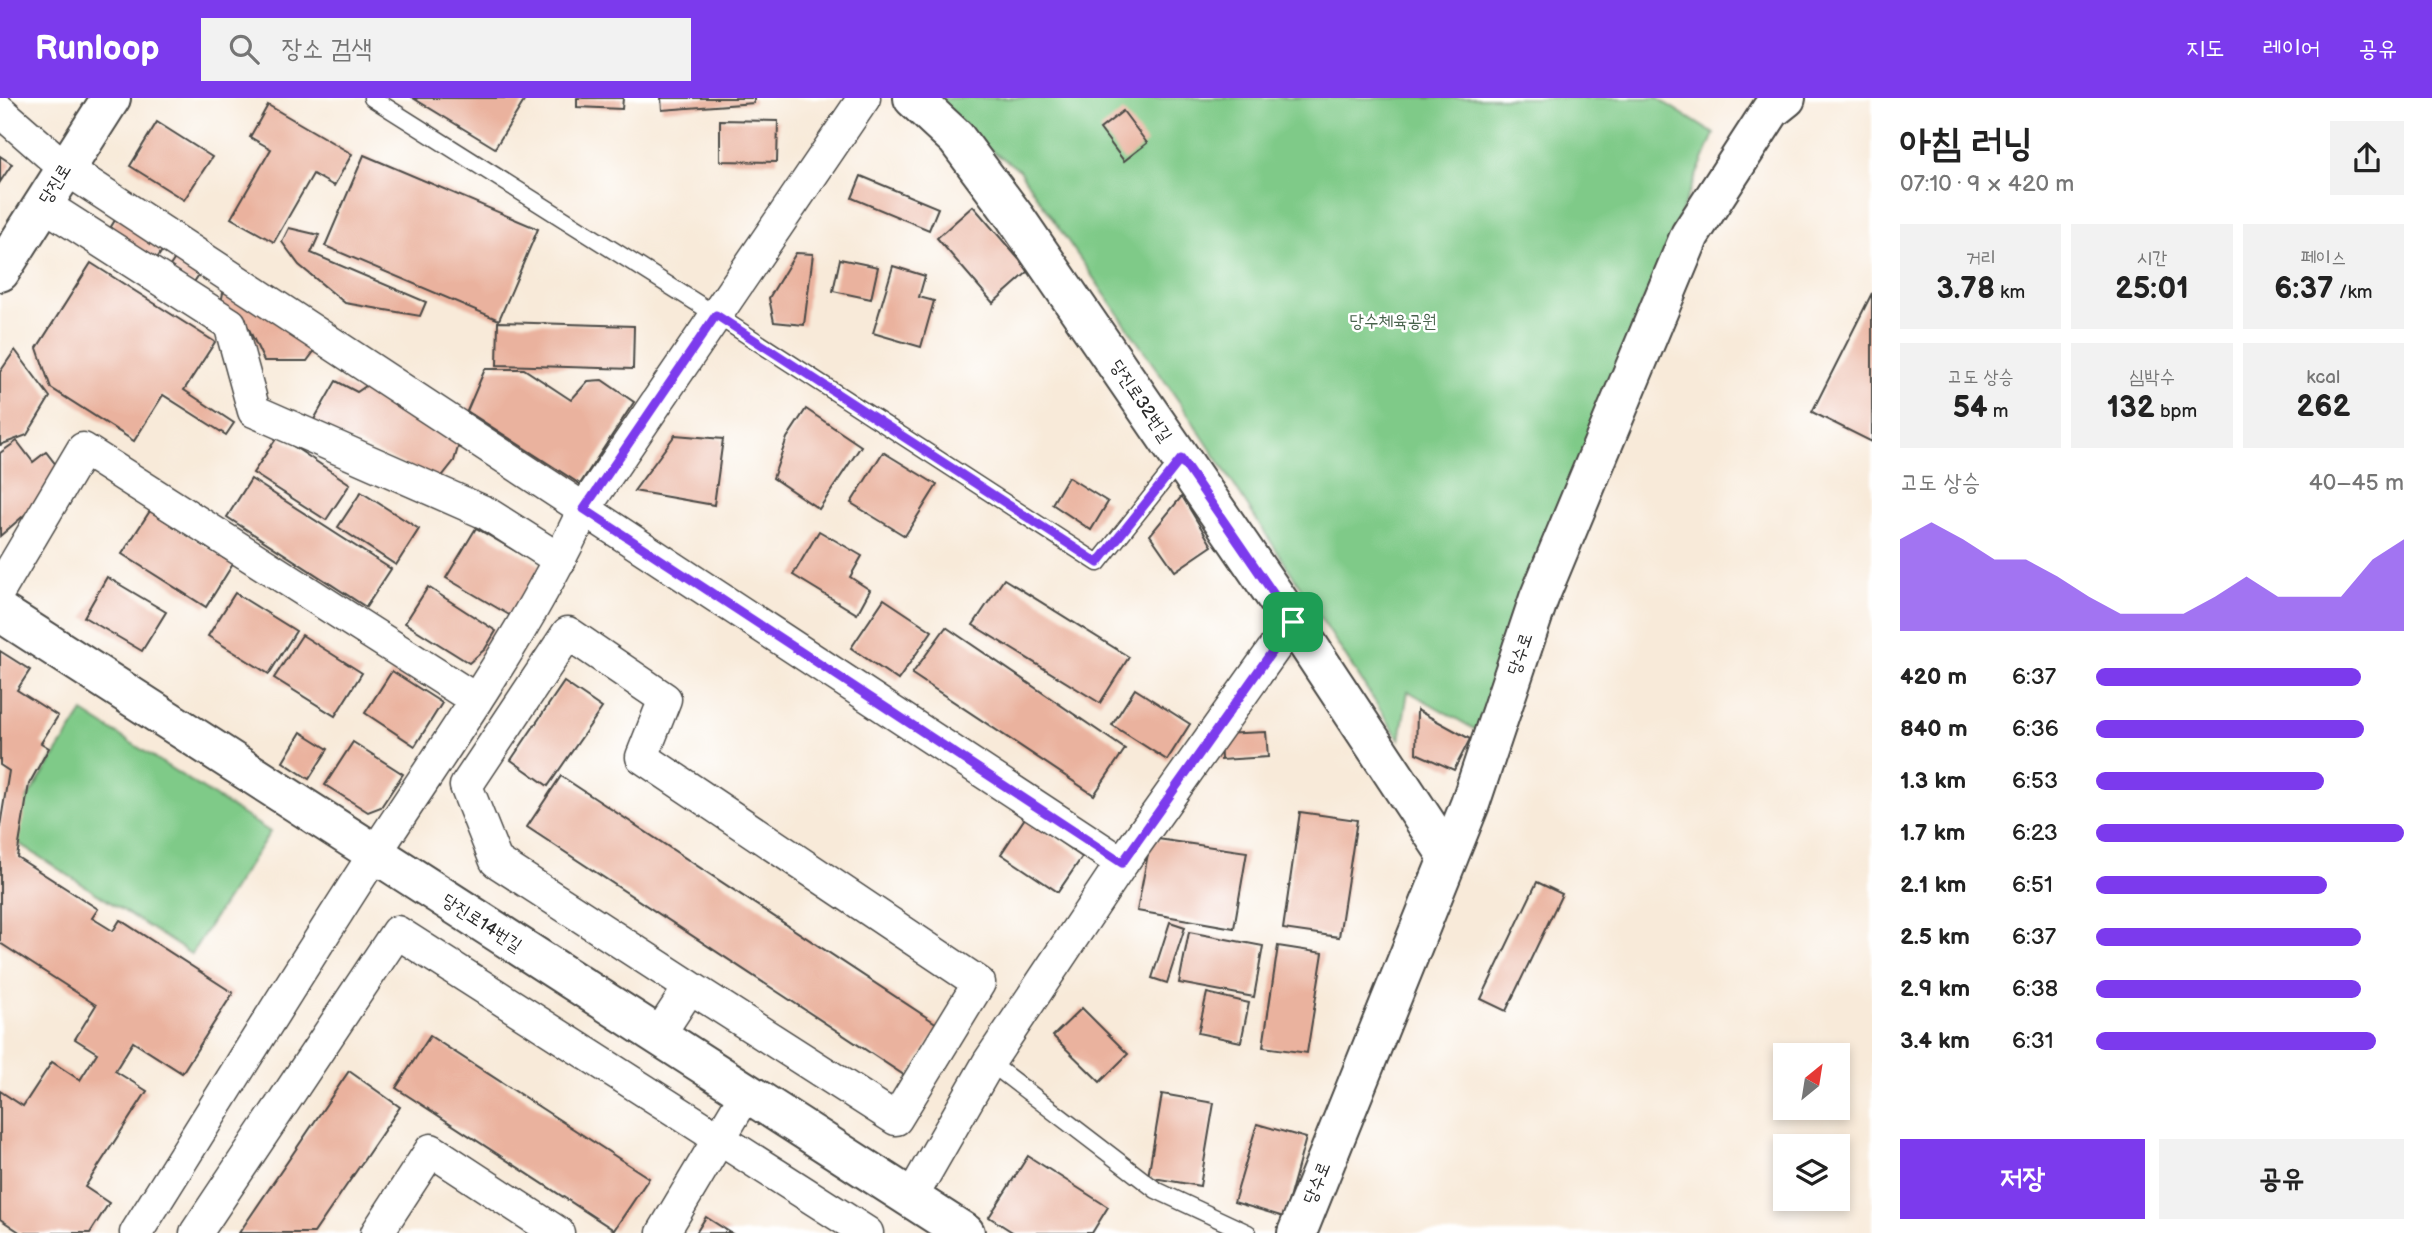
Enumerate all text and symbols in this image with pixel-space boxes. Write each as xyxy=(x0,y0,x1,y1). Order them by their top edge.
search box xyxy=(201,18,691,81)
text: Runloop xyxy=(35,29,159,69)
icon: search xyxy=(225,30,263,68)
text: 장소 검색 xyxy=(281,34,372,65)
text: 지도 xyxy=(2186,34,2224,63)
text: 레이어 xyxy=(2262,34,2320,63)
text: 공유 xyxy=(2358,34,2397,63)
text: 아침 러닝 xyxy=(1900,121,2033,166)
button: share xyxy=(2330,121,2404,195)
street label: 당진로 xyxy=(35,160,75,208)
text: 07:10 · 9 × 420 m xyxy=(1900,170,2074,198)
text: 거리 xyxy=(1965,247,1996,270)
text: 시간 xyxy=(2137,247,2167,270)
text: 페이스 xyxy=(2300,247,2346,270)
text: 3.78 xyxy=(1936,271,1995,307)
text: 25:01 xyxy=(2115,271,2189,307)
text: 6:37 xyxy=(2274,271,2334,307)
text: km xyxy=(1995,281,2025,304)
text: /km xyxy=(2334,281,2372,304)
park label: 당수체육공원 xyxy=(1350,311,1436,332)
street label: 당진로32번길 xyxy=(1106,356,1176,446)
text: 고도 상승 xyxy=(1948,366,2014,389)
text: 심박수 xyxy=(2129,366,2175,389)
text: kcal xyxy=(2306,366,2340,389)
text: 262 xyxy=(2296,389,2350,425)
text: 54 xyxy=(1953,390,1988,426)
text: 132 xyxy=(2107,390,2155,426)
text: m xyxy=(1988,400,2009,423)
text: bpm xyxy=(2155,400,2197,423)
text: 고도 상승 xyxy=(1900,469,1980,497)
text: 40–45 m xyxy=(2309,469,2404,497)
pin xyxy=(1263,592,1323,652)
icon: arrive xyxy=(1274,603,1312,641)
street label: 당수로 xyxy=(1503,630,1537,678)
text: 420 m xyxy=(1900,663,1967,691)
text: 6:37 xyxy=(2012,663,2056,691)
text: 840 m xyxy=(1900,715,1968,743)
text: 6:36 xyxy=(2012,715,2059,743)
text: 1.3 km xyxy=(1900,767,1966,795)
text: 6:53 xyxy=(2012,767,2058,795)
text: 1.7 km xyxy=(1900,819,1965,847)
text: 6:23 xyxy=(2012,819,2058,847)
text: 2.1 km xyxy=(1900,871,1966,899)
text: 6:51 xyxy=(2012,871,2053,899)
street label: 당진로14번길 xyxy=(438,890,526,957)
text: 2.5 km xyxy=(1900,923,1970,951)
text: 6:37 xyxy=(2012,923,2056,951)
text: 2.9 km xyxy=(1900,975,1970,1003)
text: 6:38 xyxy=(2012,975,2058,1003)
text: 3.4 km xyxy=(1900,1027,1970,1055)
text: 6:31 xyxy=(2012,1027,2054,1055)
north arrow xyxy=(1773,1043,1850,1120)
map controls xyxy=(1773,1043,1850,1211)
button: layers xyxy=(1773,1134,1850,1211)
button: 저장 xyxy=(1900,1139,2145,1219)
button: 공유 xyxy=(2159,1139,2404,1219)
street label: 당수로 xyxy=(1299,1159,1335,1207)

